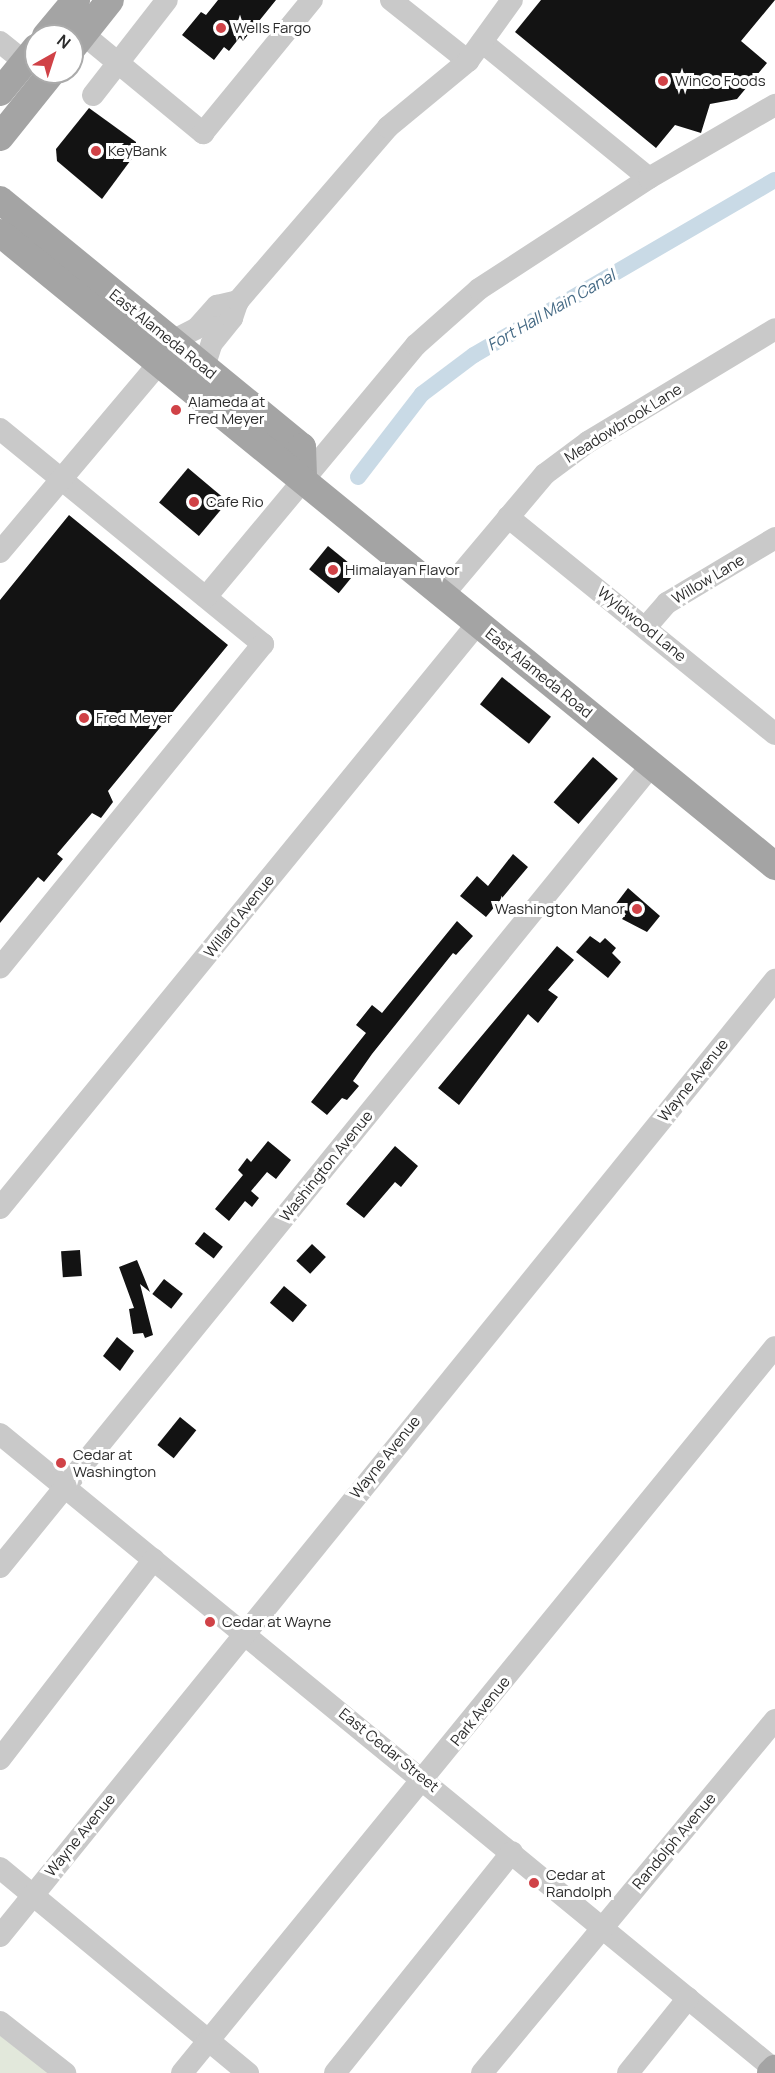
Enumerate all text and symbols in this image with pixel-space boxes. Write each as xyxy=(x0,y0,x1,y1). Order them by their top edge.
place label: Wells Fargo xyxy=(233,19,311,37)
marker: Wells Fargo xyxy=(214,21,228,35)
north arrow xyxy=(24,24,84,84)
text: N xyxy=(53,29,75,54)
place label: WinCo Foods xyxy=(675,72,766,90)
marker: WinCo Foods xyxy=(656,74,670,88)
place label: KeyBank xyxy=(108,142,167,160)
marker: KeyBank xyxy=(89,144,103,158)
water label: Fort Hall Main Canal xyxy=(484,266,618,354)
street label: East Alameda Road xyxy=(106,285,220,383)
street label: Meadowbrook Lane xyxy=(561,380,685,466)
place label: Alameda at Fred Meyer xyxy=(188,392,265,427)
marker: Alameda at Fred Meyer xyxy=(169,403,183,417)
place label: Cafe Rio xyxy=(206,493,264,511)
marker: Cafe Rio xyxy=(187,495,201,509)
street label: Willow Lane xyxy=(669,550,747,608)
place label: Himalayan Flavor xyxy=(345,561,460,579)
marker: Himalayan Flavor xyxy=(326,563,340,577)
street label: Wyldwood Lane xyxy=(594,583,690,665)
street label: East Alameda Road xyxy=(482,624,596,722)
place label: Fred Meyer xyxy=(96,709,172,727)
marker: Fred Meyer xyxy=(77,711,91,725)
street label: Willard Avenue xyxy=(200,871,278,961)
place label: Washington Manor xyxy=(495,900,625,918)
marker: Washington Manor xyxy=(630,902,644,916)
street label: Wayne Avenue xyxy=(654,1035,732,1125)
street label: Washington Avenue xyxy=(276,1107,376,1225)
street label: Wayne Avenue xyxy=(346,1412,424,1502)
place label: Cedar at Washington xyxy=(73,1445,156,1480)
marker: Cedar at Washington xyxy=(54,1456,68,1470)
place label: Cedar at Wayne xyxy=(222,1613,331,1631)
marker: Cedar at Wayne xyxy=(203,1615,217,1629)
street label: Park Avenue xyxy=(446,1673,514,1749)
street label: East Cedar Street xyxy=(336,1704,442,1796)
street label: Randolph Avenue xyxy=(629,1789,719,1893)
street label: Wayne Avenue xyxy=(41,1790,119,1880)
place label: Cedar at Randolph xyxy=(546,1865,612,1900)
marker: Cedar at Randolph xyxy=(527,1876,541,1890)

